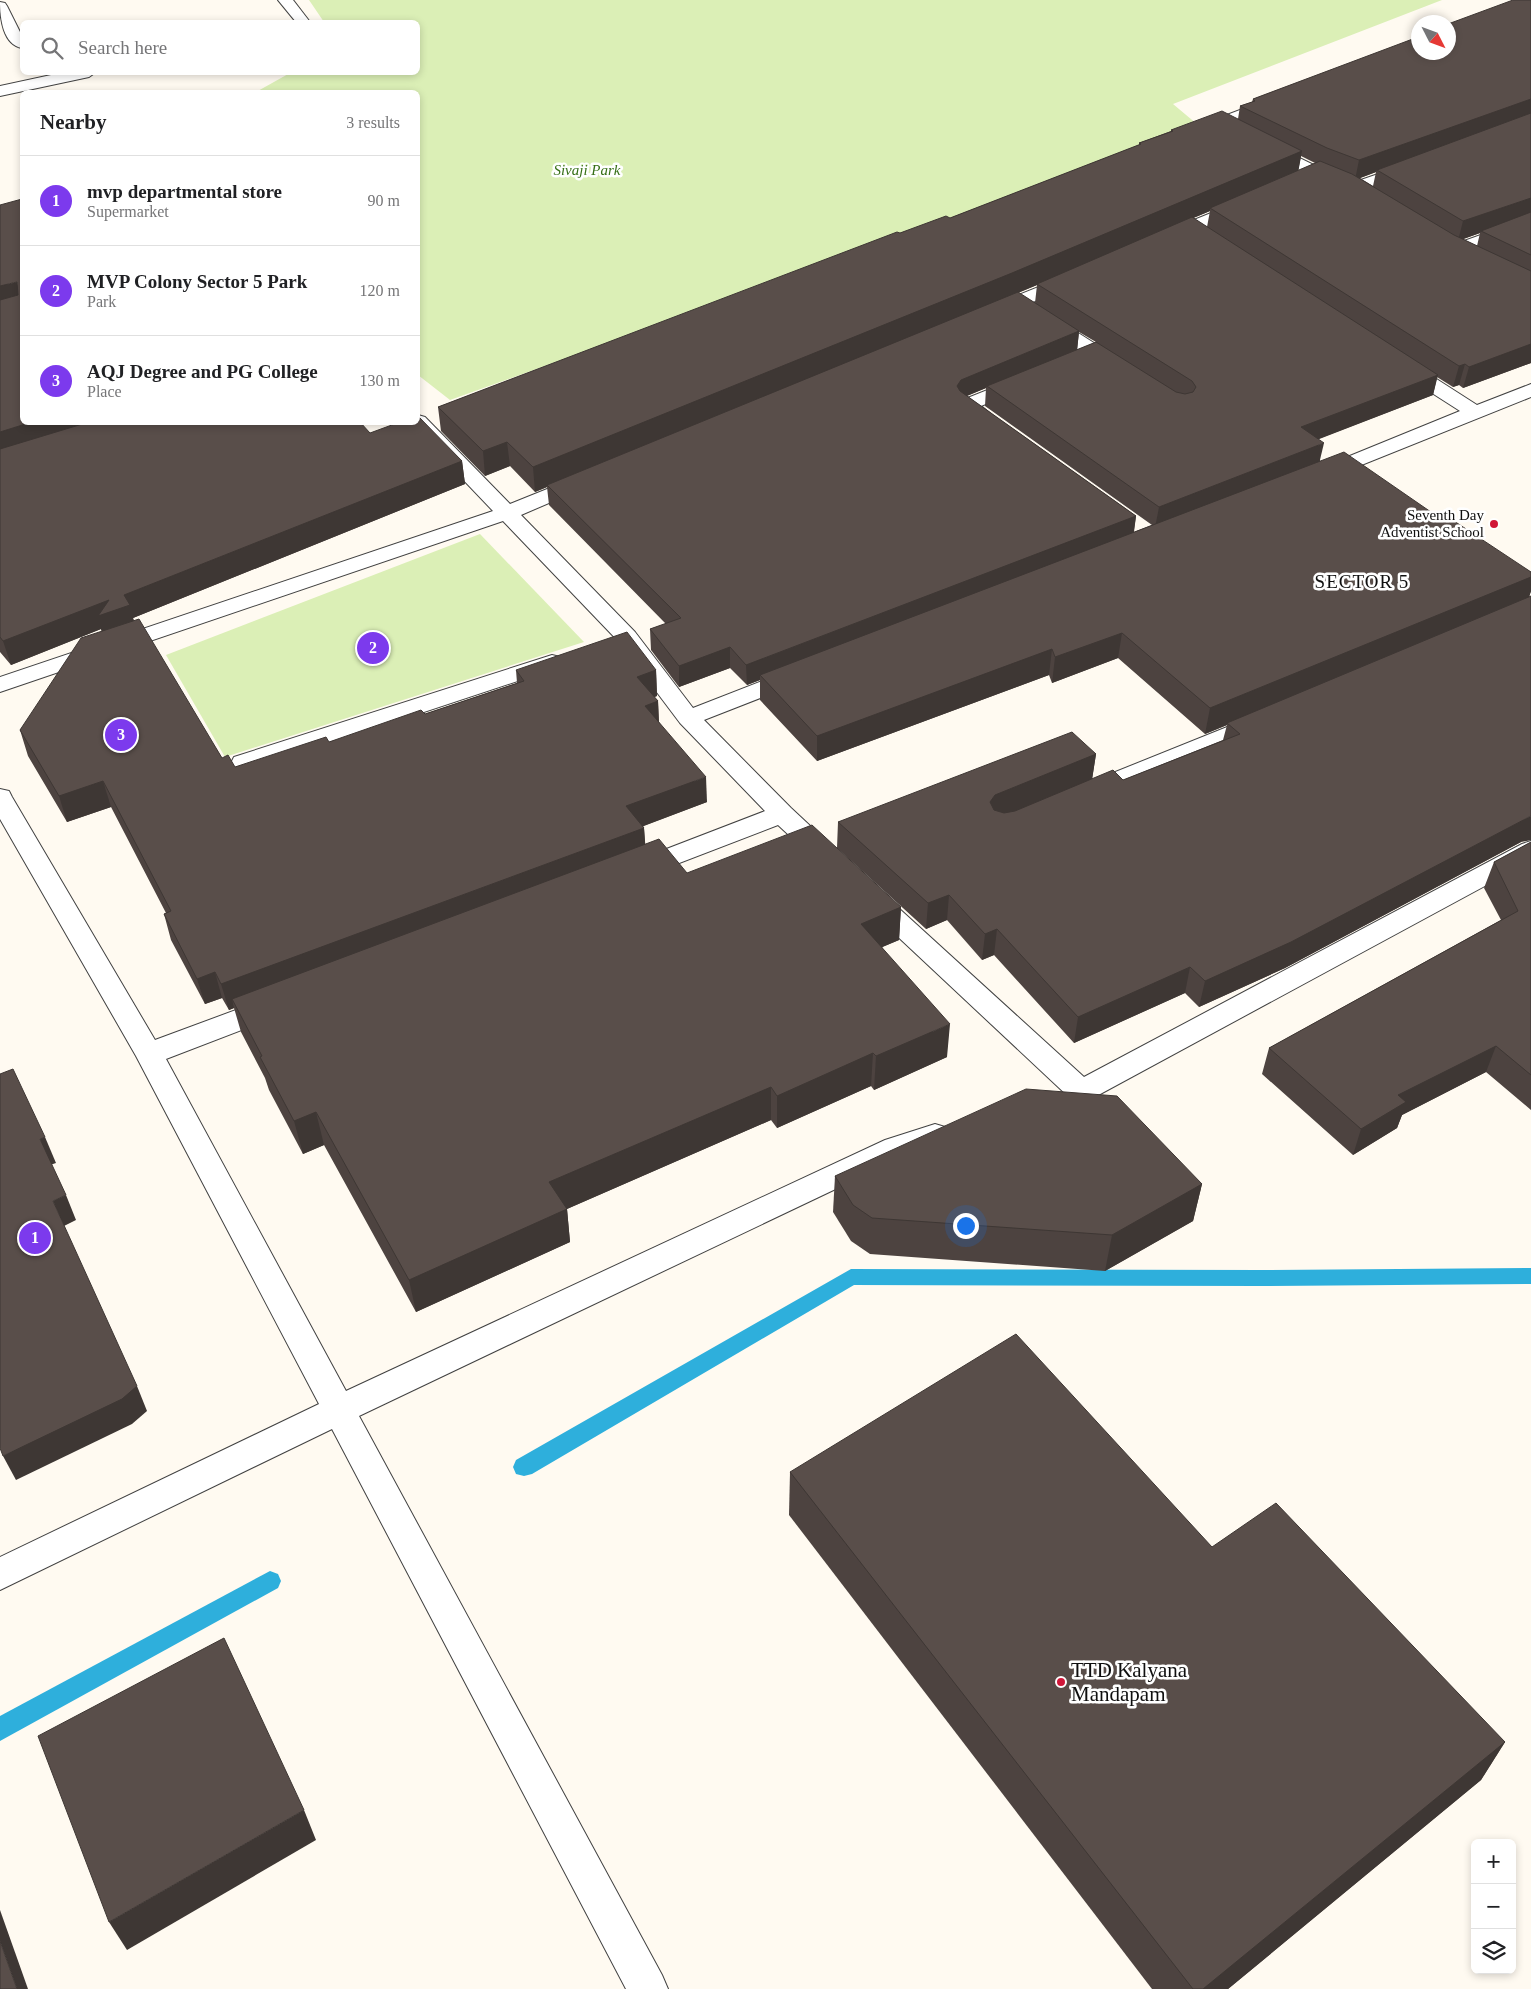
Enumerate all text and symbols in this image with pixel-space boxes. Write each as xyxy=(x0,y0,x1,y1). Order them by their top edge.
north arrow xyxy=(1411,15,1456,60)
search box xyxy=(20,20,420,75)
icon: search xyxy=(38,34,66,62)
text: Search here xyxy=(78,37,167,58)
text: Nearby xyxy=(40,110,107,134)
text: 3 results xyxy=(346,114,400,131)
park label: Sivaji Park xyxy=(553,162,621,178)
text: mvp departmental store xyxy=(87,181,282,202)
text: 1 xyxy=(52,192,60,209)
text: 90 m xyxy=(368,192,400,209)
text: Supermarket xyxy=(87,203,169,220)
text: MVP Colony Sector 5 Park xyxy=(87,271,307,292)
text: 2 xyxy=(52,282,60,299)
text: 120 m xyxy=(360,282,400,299)
text: Park xyxy=(87,293,116,310)
text: AQJ Degree and PG College xyxy=(87,361,318,382)
text: 3 xyxy=(52,372,60,389)
text: 130 m xyxy=(360,372,400,389)
text: Place xyxy=(87,383,122,400)
place label: Seventh Day Adventist School xyxy=(1380,507,1484,540)
marker: Seventh Day Adventist School xyxy=(1488,518,1500,530)
district label: SECTOR 5 xyxy=(1315,571,1409,592)
pin: 2 xyxy=(357,629,389,667)
pin: 3 xyxy=(105,716,137,754)
your location xyxy=(953,1213,979,1239)
pin: 1 xyxy=(19,1219,51,1257)
place label: TTD Kalyana Mandapam xyxy=(1071,1658,1188,1706)
marker: TTD Kalyana Mandapam xyxy=(1055,1676,1067,1688)
map controls xyxy=(1471,1839,1516,1974)
button: + xyxy=(1471,1839,1516,1884)
button: − xyxy=(1471,1884,1516,1929)
button: layers xyxy=(1471,1929,1516,1974)

